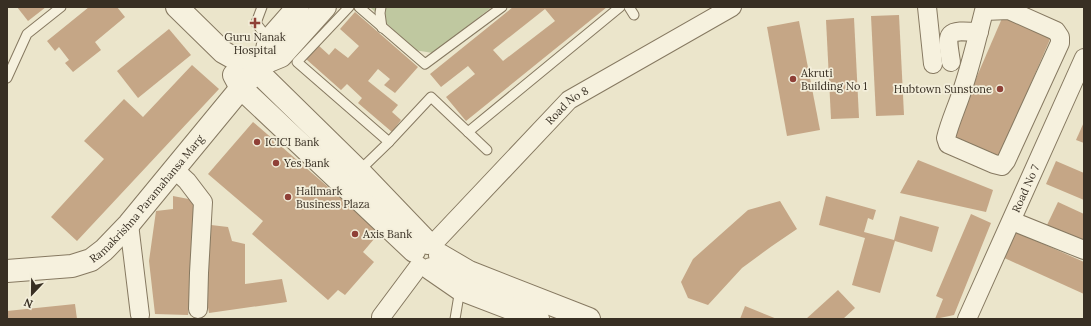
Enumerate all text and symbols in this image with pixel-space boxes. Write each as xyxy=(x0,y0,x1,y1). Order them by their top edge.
marker: Guru Nanak Hospital xyxy=(249,17,261,29)
place label: Guru Nanak Hospital xyxy=(224,30,286,57)
place label: Akruti Building No 1 xyxy=(800,66,867,93)
marker: Akruti Building No 1 xyxy=(788,74,798,84)
place label: Hubtown Sunstone xyxy=(894,82,992,96)
street label: Road No 8 xyxy=(542,83,591,127)
marker: Hubtown Sunstone xyxy=(995,84,1005,94)
street label: Ramakrishna Paramahansa Marg xyxy=(87,131,207,266)
place label: ICICI Bank xyxy=(265,135,319,149)
marker: ICICI Bank xyxy=(252,137,262,147)
place label: Yes Bank xyxy=(283,156,330,170)
marker: Yes Bank xyxy=(271,158,281,168)
street label: Road No 7 xyxy=(1009,162,1042,215)
place label: Hallmark Business Plaza xyxy=(296,184,370,211)
marker: Hallmark Business Plaza xyxy=(283,192,293,202)
place label: Axis Bank xyxy=(362,227,412,241)
marker: Axis Bank xyxy=(350,229,360,239)
north arrow xyxy=(12,274,52,314)
text: N xyxy=(21,295,35,311)

